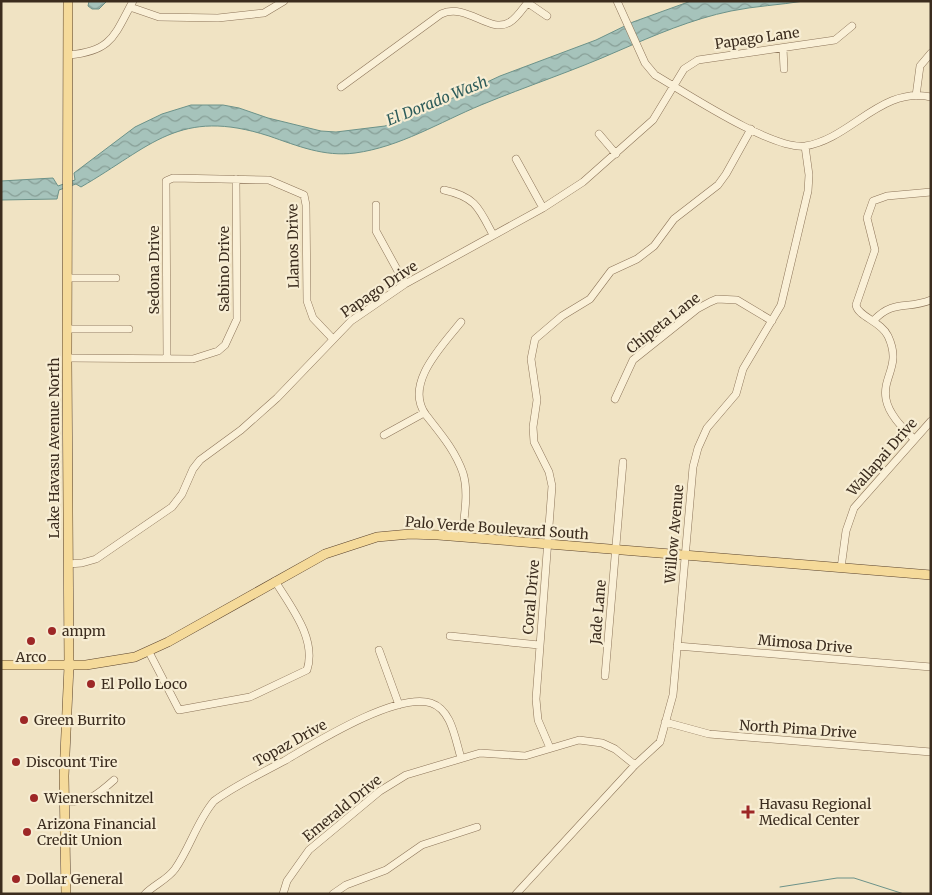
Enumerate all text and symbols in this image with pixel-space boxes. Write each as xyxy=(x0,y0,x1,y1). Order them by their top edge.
street label: Papago Lane xyxy=(713,23,801,53)
water label: El Dorado Wash xyxy=(383,72,490,129)
street label: Llanos Drive xyxy=(283,204,303,288)
street label: Sedona Drive xyxy=(145,225,163,315)
street label: Sabino Drive xyxy=(215,226,233,312)
street label: Papago Drive xyxy=(337,257,421,321)
street label: Chipeta Lane xyxy=(623,289,703,357)
street label: Lake Havasu Avenue North xyxy=(45,358,63,538)
street label: Wallapai Drive xyxy=(843,414,921,500)
street label: Willow Avenue xyxy=(661,484,687,585)
street label: Palo Verde Boulevard South xyxy=(404,513,590,543)
street label: Coral Drive xyxy=(519,559,543,635)
street label: Jade Lane xyxy=(586,579,610,646)
place label: ampm xyxy=(62,622,106,640)
marker: ampm xyxy=(46,625,58,637)
street label: Mimosa Drive xyxy=(757,631,853,657)
marker: Arco xyxy=(25,635,37,647)
place label: Arco xyxy=(15,648,46,666)
place label: El Pollo Loco xyxy=(101,675,187,693)
marker: El Pollo Loco xyxy=(85,678,97,690)
place label: Green Burrito xyxy=(34,711,126,729)
marker: Green Burrito xyxy=(18,714,30,726)
street label: Topaz Drive xyxy=(250,715,330,771)
street label: North Pima Drive xyxy=(739,716,857,742)
place label: Discount Tire xyxy=(26,753,117,771)
marker: Discount Tire xyxy=(10,756,22,768)
street label: Emerald Drive xyxy=(299,771,385,845)
place label: Wienerschnitzel xyxy=(43,789,154,807)
marker: Wienerschnitzel xyxy=(28,792,40,804)
place label: Havasu Regional Medical Center xyxy=(759,795,872,829)
marker: Havasu Regional Medical Center xyxy=(741,805,755,819)
place label: Arizona Financial Credit Union xyxy=(36,815,157,849)
marker: Arizona Financial Credit Union xyxy=(21,826,33,838)
place label: Dollar General xyxy=(26,870,124,888)
marker: Dollar General xyxy=(10,873,22,885)

